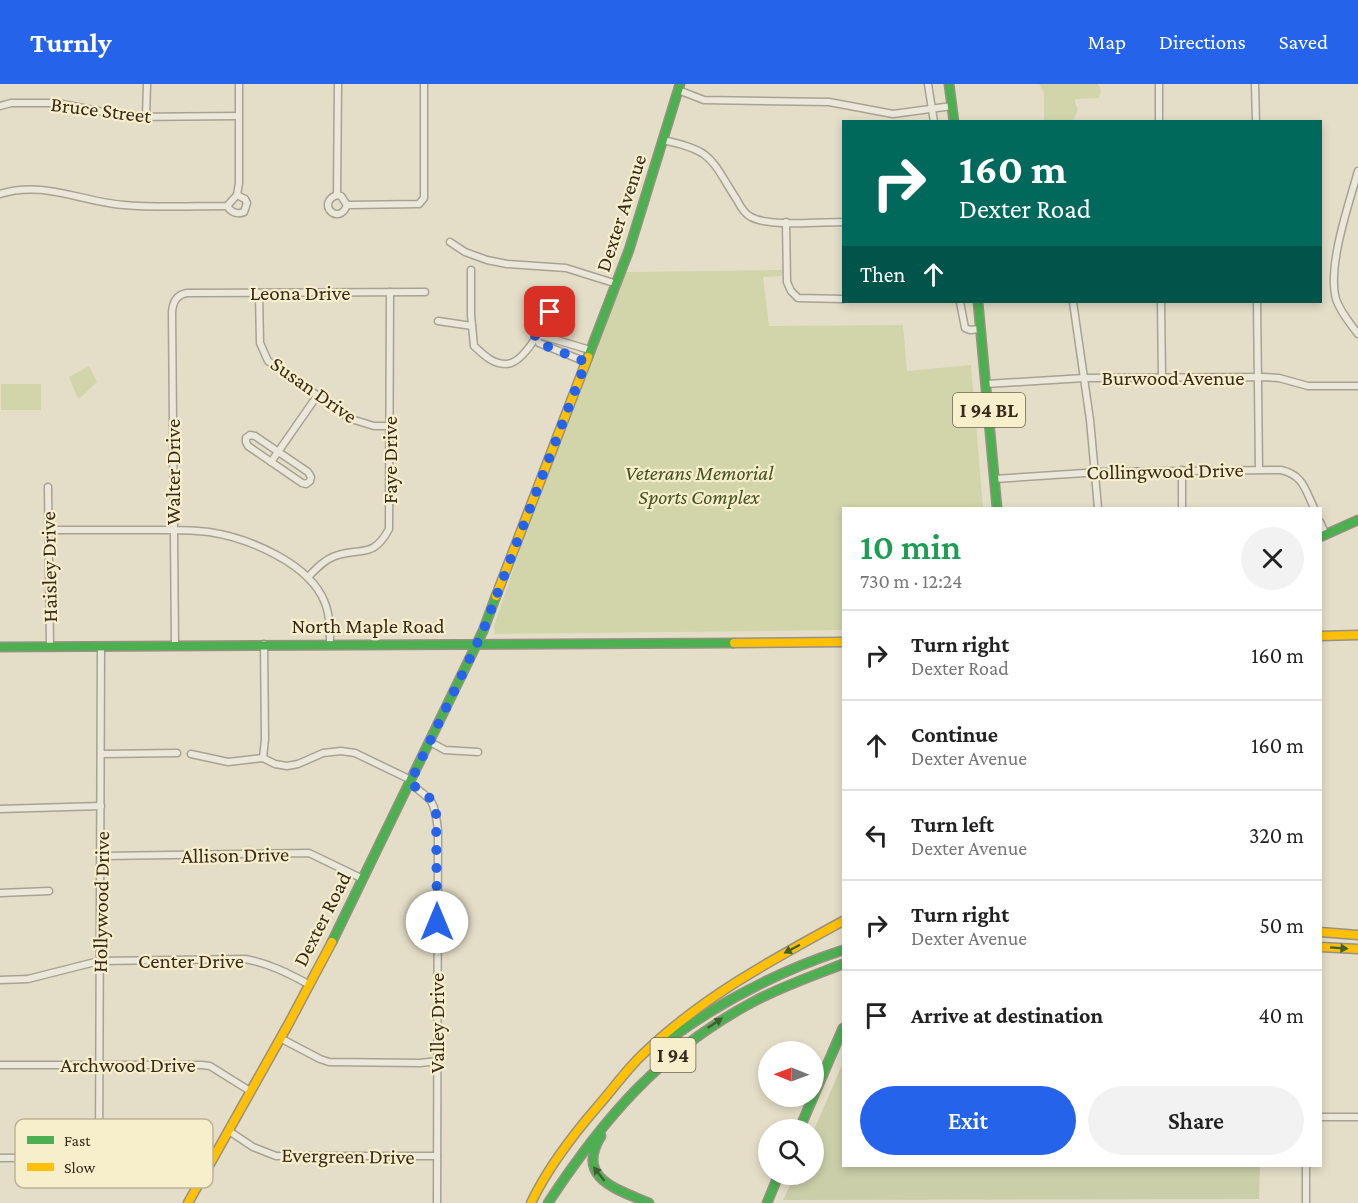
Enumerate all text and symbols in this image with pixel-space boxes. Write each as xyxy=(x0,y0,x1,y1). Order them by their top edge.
text: Turnly xyxy=(30,27,112,58)
text: Map xyxy=(1088,30,1126,54)
text: Directions xyxy=(1159,30,1246,54)
text: Saved xyxy=(1279,30,1328,54)
street label: Bruce Street xyxy=(49,92,154,128)
icon: right xyxy=(860,144,938,222)
text: 160 m xyxy=(959,145,1067,192)
street label: Dexter Avenue xyxy=(591,151,651,275)
text: Dexter Road xyxy=(959,194,1091,224)
icon: ahead xyxy=(917,258,950,291)
text: Then xyxy=(860,262,905,287)
street label: Leona Drive xyxy=(250,281,350,305)
pin xyxy=(524,286,575,337)
icon: arrive xyxy=(533,295,566,328)
street label: Susan Drive xyxy=(266,352,362,428)
street label: Burwood Avenue xyxy=(1101,366,1245,390)
road number: I 94 BL xyxy=(953,393,1025,427)
street label: Faye Drive xyxy=(378,416,402,504)
street label: Walter Drive xyxy=(161,419,185,525)
street label: Collingwood Drive xyxy=(1086,458,1244,484)
park label: Veterans Memorial Sports Complex xyxy=(625,461,774,509)
street label: Haisley Drive xyxy=(36,511,62,623)
text: 10 min xyxy=(860,527,961,567)
button: close xyxy=(1241,527,1304,590)
text: 730 m · 12:24 xyxy=(860,570,962,592)
street label: North Maple Road xyxy=(291,614,445,638)
text: Turn right xyxy=(911,632,1009,657)
icon: right xyxy=(860,639,893,672)
text: 160 m xyxy=(1251,643,1304,668)
text: Dexter Road xyxy=(911,657,1009,679)
text: Continue xyxy=(911,722,998,747)
icon: ahead xyxy=(860,729,893,762)
text: 160 m xyxy=(1251,733,1304,758)
text: Dexter Avenue xyxy=(911,747,1027,769)
text: Turn left xyxy=(911,812,994,837)
icon: left xyxy=(860,819,893,852)
text: 320 m xyxy=(1249,823,1304,848)
street label: Hollywood Drive xyxy=(88,831,114,973)
text: Dexter Avenue xyxy=(911,837,1027,859)
street label: Allison Drive xyxy=(181,842,289,868)
street label: Dexter Road xyxy=(288,868,356,970)
position arrow xyxy=(405,890,469,954)
text: Turn right xyxy=(911,902,1009,927)
icon: right xyxy=(860,909,893,942)
text: 50 m xyxy=(1259,913,1304,938)
text: Dexter Avenue xyxy=(911,927,1027,949)
one-way arrow xyxy=(1330,943,1349,953)
one-way arrow xyxy=(783,944,800,954)
street label: Center Drive xyxy=(138,949,244,973)
street label: Valley Drive xyxy=(425,973,449,1073)
icon: arrive xyxy=(860,999,893,1032)
text: Arrive at destination xyxy=(911,1003,1103,1028)
text: 40 m xyxy=(1259,1003,1304,1028)
one-way arrow xyxy=(707,1018,723,1029)
road number: I 94 xyxy=(650,1038,696,1072)
north arrow xyxy=(758,1041,824,1107)
map controls xyxy=(758,1041,824,1185)
street label: Archwood Drive xyxy=(60,1053,196,1077)
button: Exit xyxy=(860,1086,1076,1155)
button: Share xyxy=(1088,1086,1304,1155)
legend xyxy=(15,1119,213,1188)
button: search xyxy=(758,1119,824,1185)
text: Fast xyxy=(64,1132,91,1149)
street label: Evergreen Drive xyxy=(281,1143,415,1169)
text: Slow xyxy=(64,1159,96,1176)
one-way arrow xyxy=(593,1166,605,1182)

